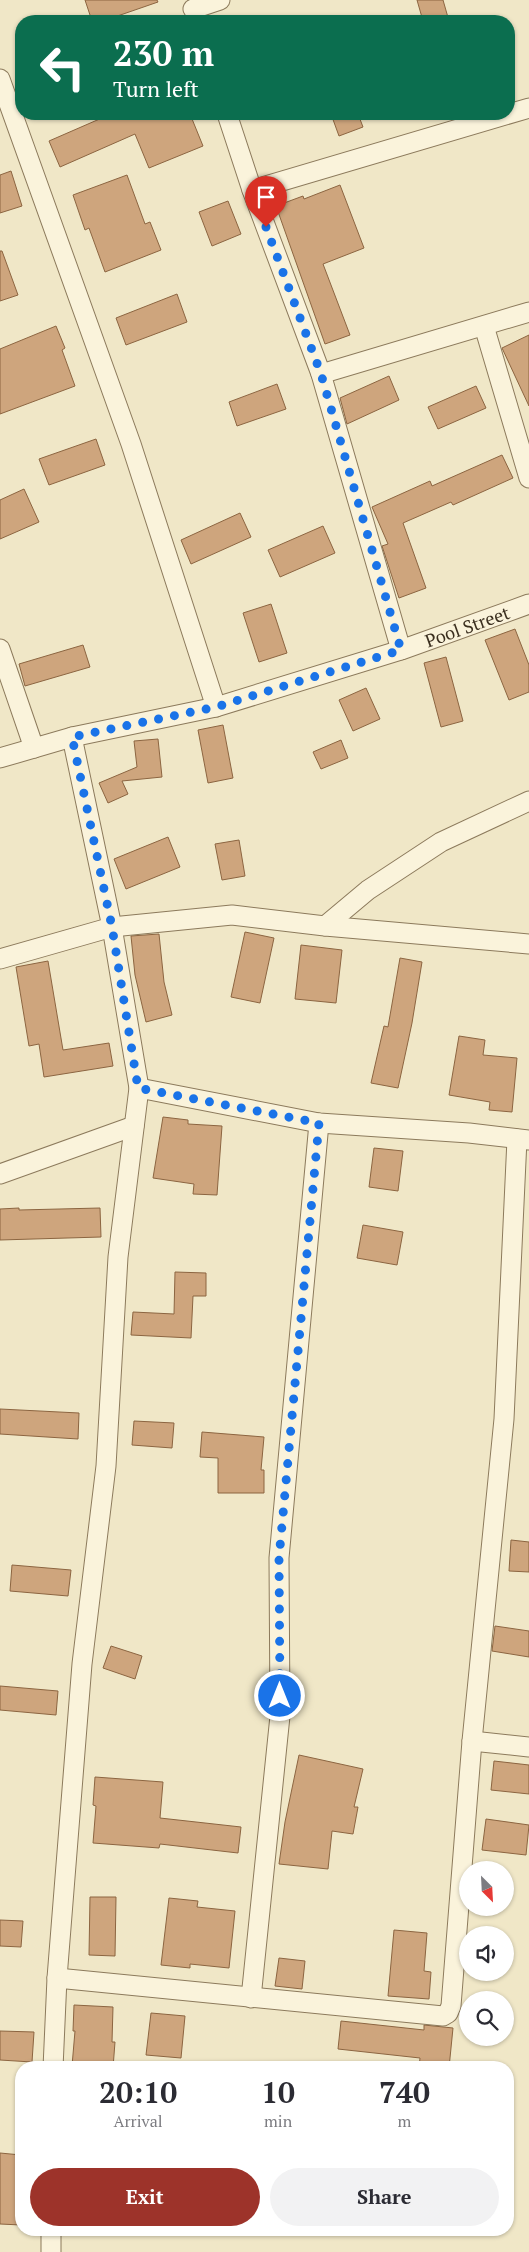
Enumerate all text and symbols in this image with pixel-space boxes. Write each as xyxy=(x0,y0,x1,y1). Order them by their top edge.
text: 230 m xyxy=(113,30,214,76)
icon: left xyxy=(30,35,95,100)
text: Turn left xyxy=(113,74,199,103)
pin xyxy=(245,176,287,227)
icon: arrive xyxy=(252,183,280,211)
street label: Pool Street xyxy=(422,600,513,652)
position arrow xyxy=(253,1669,305,1721)
north arrow xyxy=(459,1861,514,1916)
map controls xyxy=(459,1861,514,2046)
button: sound xyxy=(459,1926,514,1981)
button: search xyxy=(459,1991,514,2046)
text: 20:10 xyxy=(99,2072,177,2112)
text: 10 xyxy=(261,2072,295,2112)
text: 740 xyxy=(379,2072,430,2112)
text: Arrival xyxy=(114,2110,163,2132)
text: min xyxy=(264,2110,292,2132)
text: m xyxy=(398,2110,411,2132)
button: Exit xyxy=(30,2168,260,2226)
button: Share xyxy=(270,2168,499,2226)

